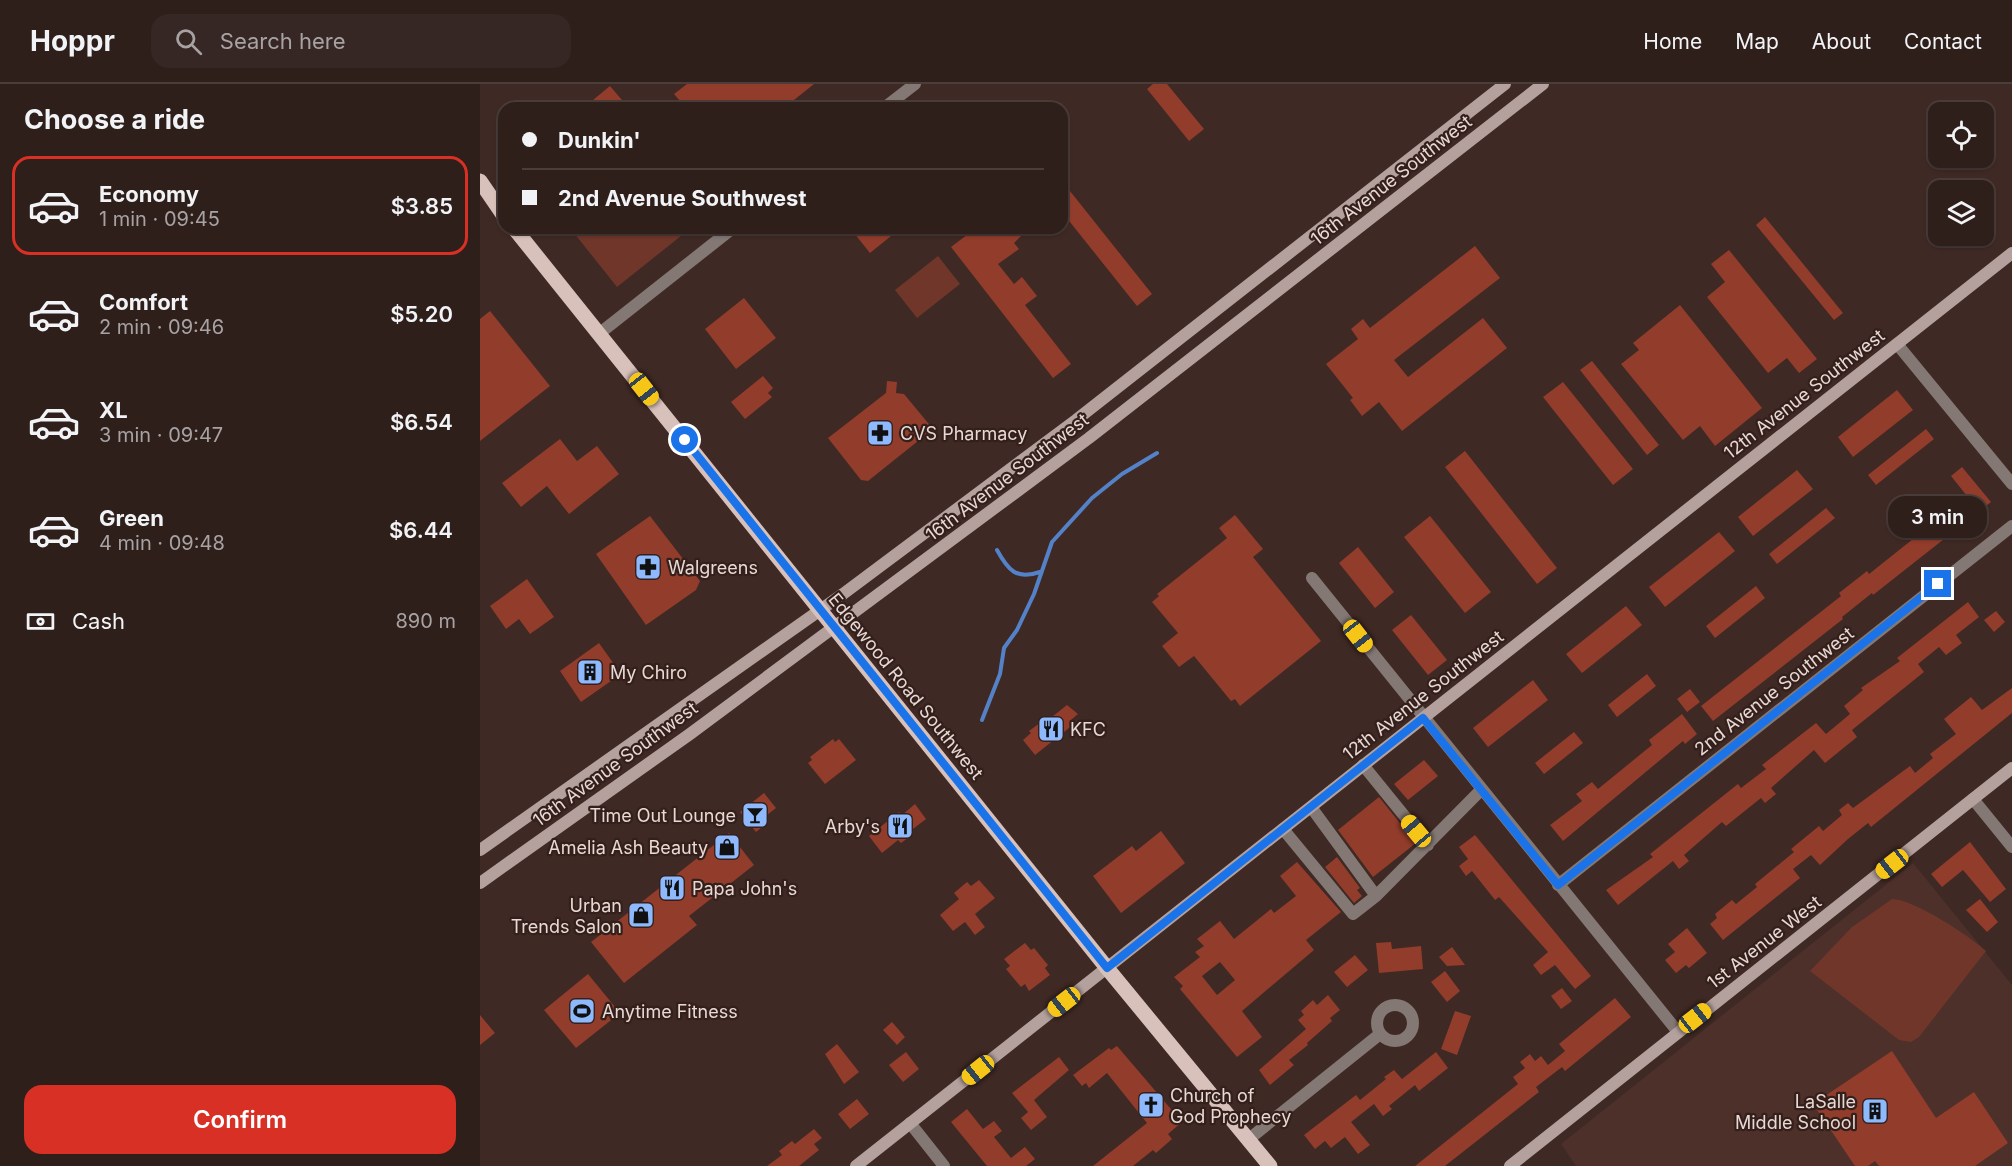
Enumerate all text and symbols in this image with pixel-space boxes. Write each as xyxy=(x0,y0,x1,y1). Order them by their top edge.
search box xyxy=(151,14,571,68)
text: Hoppr xyxy=(30,24,115,58)
icon: search xyxy=(172,25,205,58)
text: Search here xyxy=(220,28,346,54)
text: Home xyxy=(1643,29,1702,54)
text: Map xyxy=(1735,29,1779,54)
text: About xyxy=(1812,29,1871,54)
text: Contact xyxy=(1904,29,1982,54)
map controls xyxy=(1928,102,1994,246)
button: locate xyxy=(1928,102,1994,168)
text: Choose a ride xyxy=(24,103,205,136)
street label: 16th Avenue Southwest xyxy=(1306,111,1476,249)
text: Dunkin' xyxy=(558,127,641,153)
icon: car xyxy=(27,179,81,233)
button: layers xyxy=(1928,180,1994,246)
text: Economy xyxy=(99,181,199,207)
text: 2nd Avenue Southwest xyxy=(558,185,806,211)
text: $3.85 xyxy=(391,193,453,219)
text: 1 min · 09:45 xyxy=(99,207,220,231)
icon: car xyxy=(27,287,81,341)
text: Comfort xyxy=(99,289,188,315)
text: $5.20 xyxy=(390,301,453,327)
text: 2 min · 09:46 xyxy=(99,315,224,339)
street label: 12th Avenue Southwest xyxy=(1720,325,1889,463)
car xyxy=(626,369,662,409)
icon: car xyxy=(27,395,81,449)
text: XL xyxy=(99,397,128,423)
text: $6.54 xyxy=(390,409,453,435)
street label: 16th Avenue Southwest xyxy=(922,409,1093,545)
pharmacy icon: CVS Pharmacy xyxy=(865,418,895,448)
text: 3 min · 09:47 xyxy=(99,423,223,447)
place label: CVS Pharmacy xyxy=(900,423,1027,444)
route start xyxy=(671,426,698,453)
callout: 3 min xyxy=(1888,497,1988,539)
icon: car xyxy=(27,503,81,557)
text: Green xyxy=(99,505,164,531)
text: 3 min xyxy=(1911,505,1964,529)
text: $6.44 xyxy=(389,517,453,543)
text: 4 min · 09:48 xyxy=(99,531,225,555)
pharmacy icon: Walgreens xyxy=(633,552,663,582)
place label: Walgreens xyxy=(668,557,758,578)
route end xyxy=(1924,570,1951,597)
street label: Edgewood Road Southwest xyxy=(824,589,988,783)
icon: cash xyxy=(24,605,57,638)
text: Cash xyxy=(72,608,125,634)
text: 890 m xyxy=(395,609,456,633)
car xyxy=(1340,616,1376,656)
street label: 2nd Avenue Southwest xyxy=(1690,622,1858,760)
street label: 12th Avenue Southwest xyxy=(1339,626,1508,764)
building icon: My Chiro xyxy=(575,657,605,687)
place label: My Chiro xyxy=(610,662,687,683)
street label: 16th Avenue Southwest xyxy=(529,697,701,831)
restaurant icon: KFC xyxy=(1036,714,1066,744)
place label: KFC xyxy=(1070,719,1106,740)
bar icon: Time Out Lounge xyxy=(740,800,770,830)
place label: Time Out Lounge xyxy=(590,805,736,826)
restaurant icon: Arby's xyxy=(885,811,915,841)
car xyxy=(1398,811,1434,851)
place label: Arby's xyxy=(825,816,880,837)
shop icon: Amelia Ash Beauty xyxy=(712,832,742,862)
place label: Amelia Ash Beauty xyxy=(548,837,708,858)
car xyxy=(1872,846,1912,882)
restaurant icon: Papa John's xyxy=(657,873,687,903)
place label: Papa John's xyxy=(692,878,797,899)
street label: 1st Avenue West xyxy=(1703,891,1825,993)
place label: Urban Trends Salon xyxy=(511,895,622,937)
shop icon: Urban Trends Salon xyxy=(626,900,656,930)
car xyxy=(1044,984,1084,1020)
sports icon: Anytime Fitness xyxy=(567,996,597,1026)
car xyxy=(1675,1000,1715,1036)
place label: Anytime Fitness xyxy=(602,1001,738,1022)
car xyxy=(958,1052,998,1088)
button: Confirm xyxy=(24,1085,456,1154)
place label: Church of God Prophecy xyxy=(1170,1085,1291,1127)
church icon: Church of God Prophecy xyxy=(1136,1090,1166,1120)
place label: LaSalle Middle School xyxy=(1735,1091,1856,1133)
building icon: LaSalle Middle School xyxy=(1860,1096,1890,1126)

